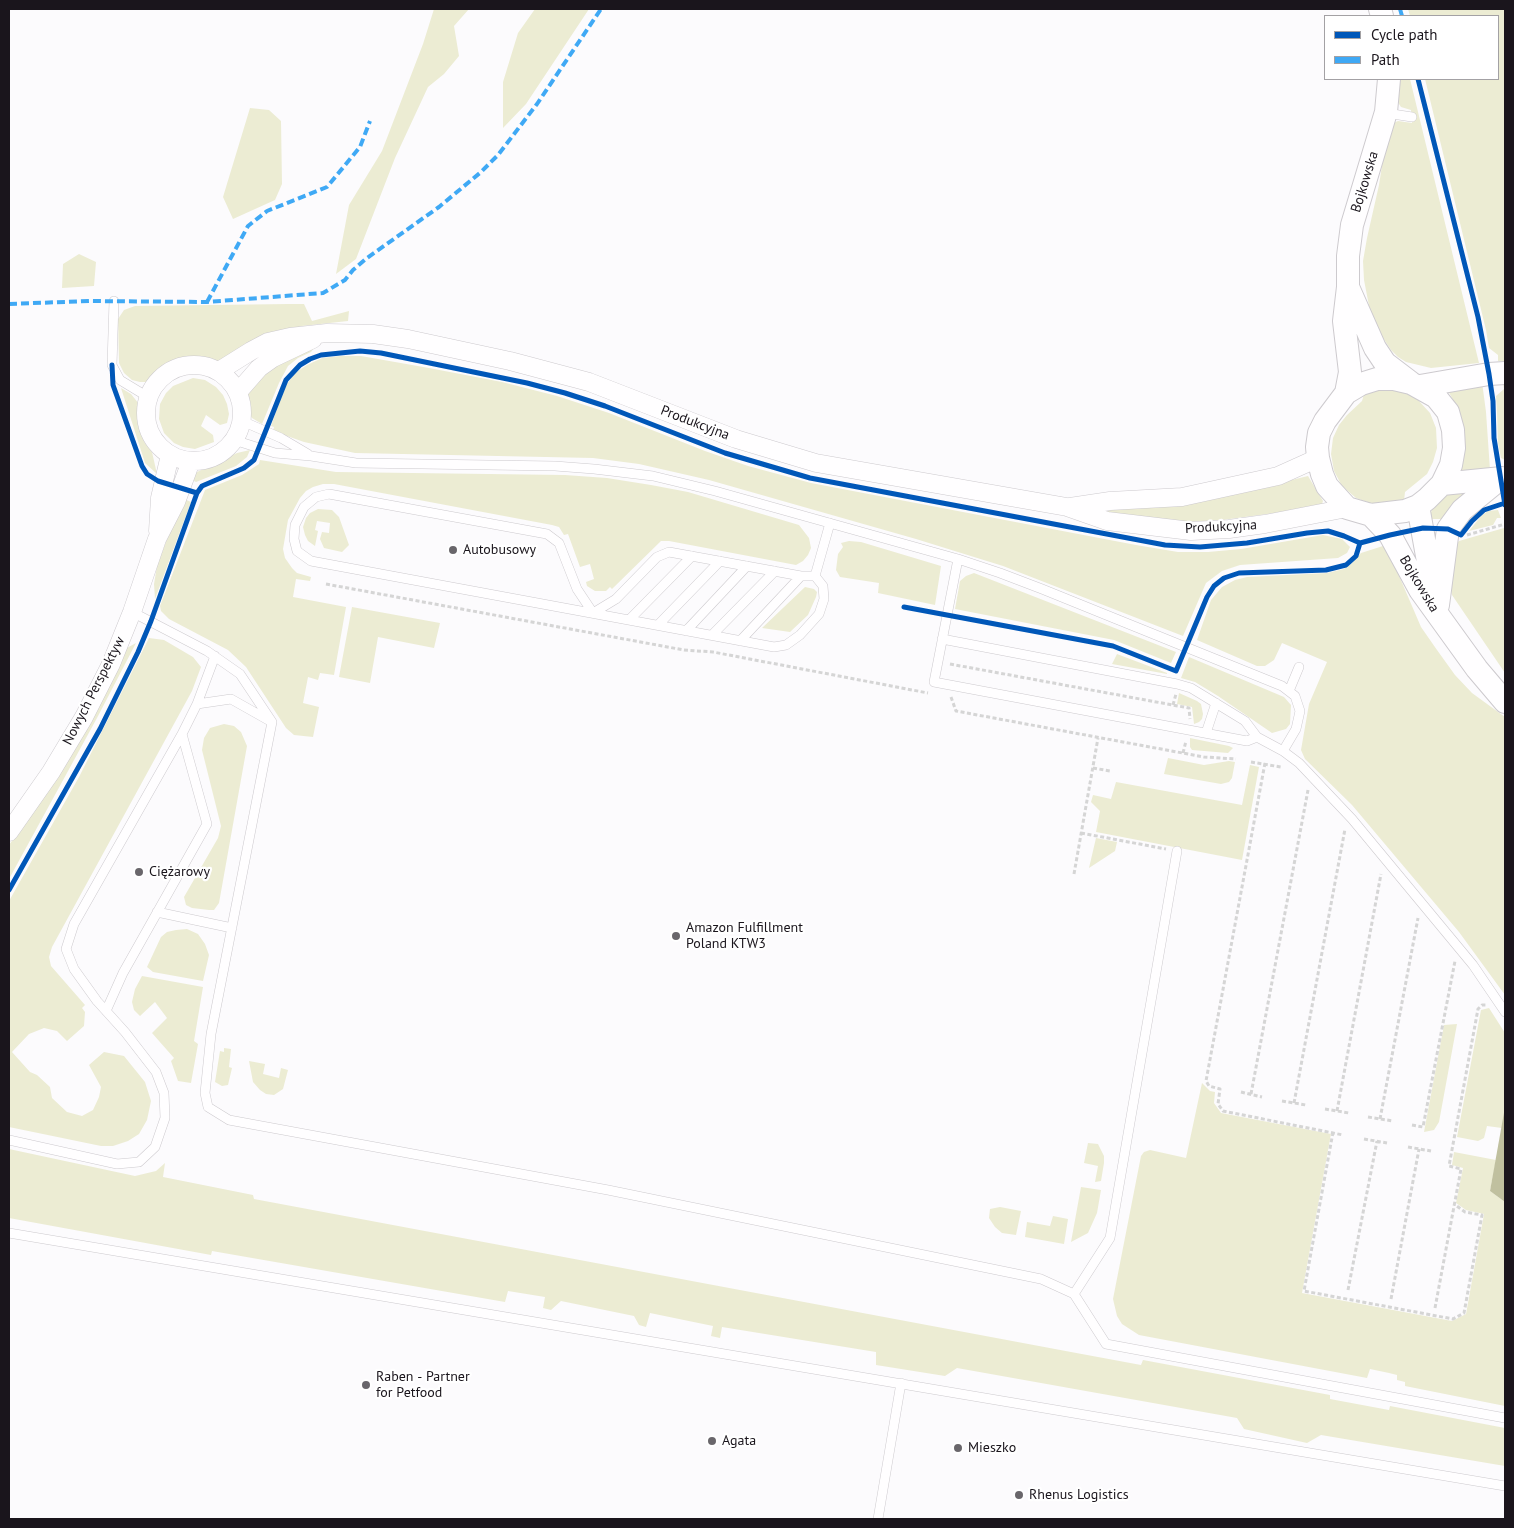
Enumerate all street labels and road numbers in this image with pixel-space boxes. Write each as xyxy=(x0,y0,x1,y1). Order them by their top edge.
street label: Bojkowska xyxy=(1348,149,1382,215)
street label: Produkcyjna xyxy=(658,402,732,444)
street label: Produkcyjna xyxy=(1184,517,1258,537)
street label: Bojkowska xyxy=(1396,553,1442,615)
street label: Nowych Perspektyw xyxy=(59,634,129,748)

